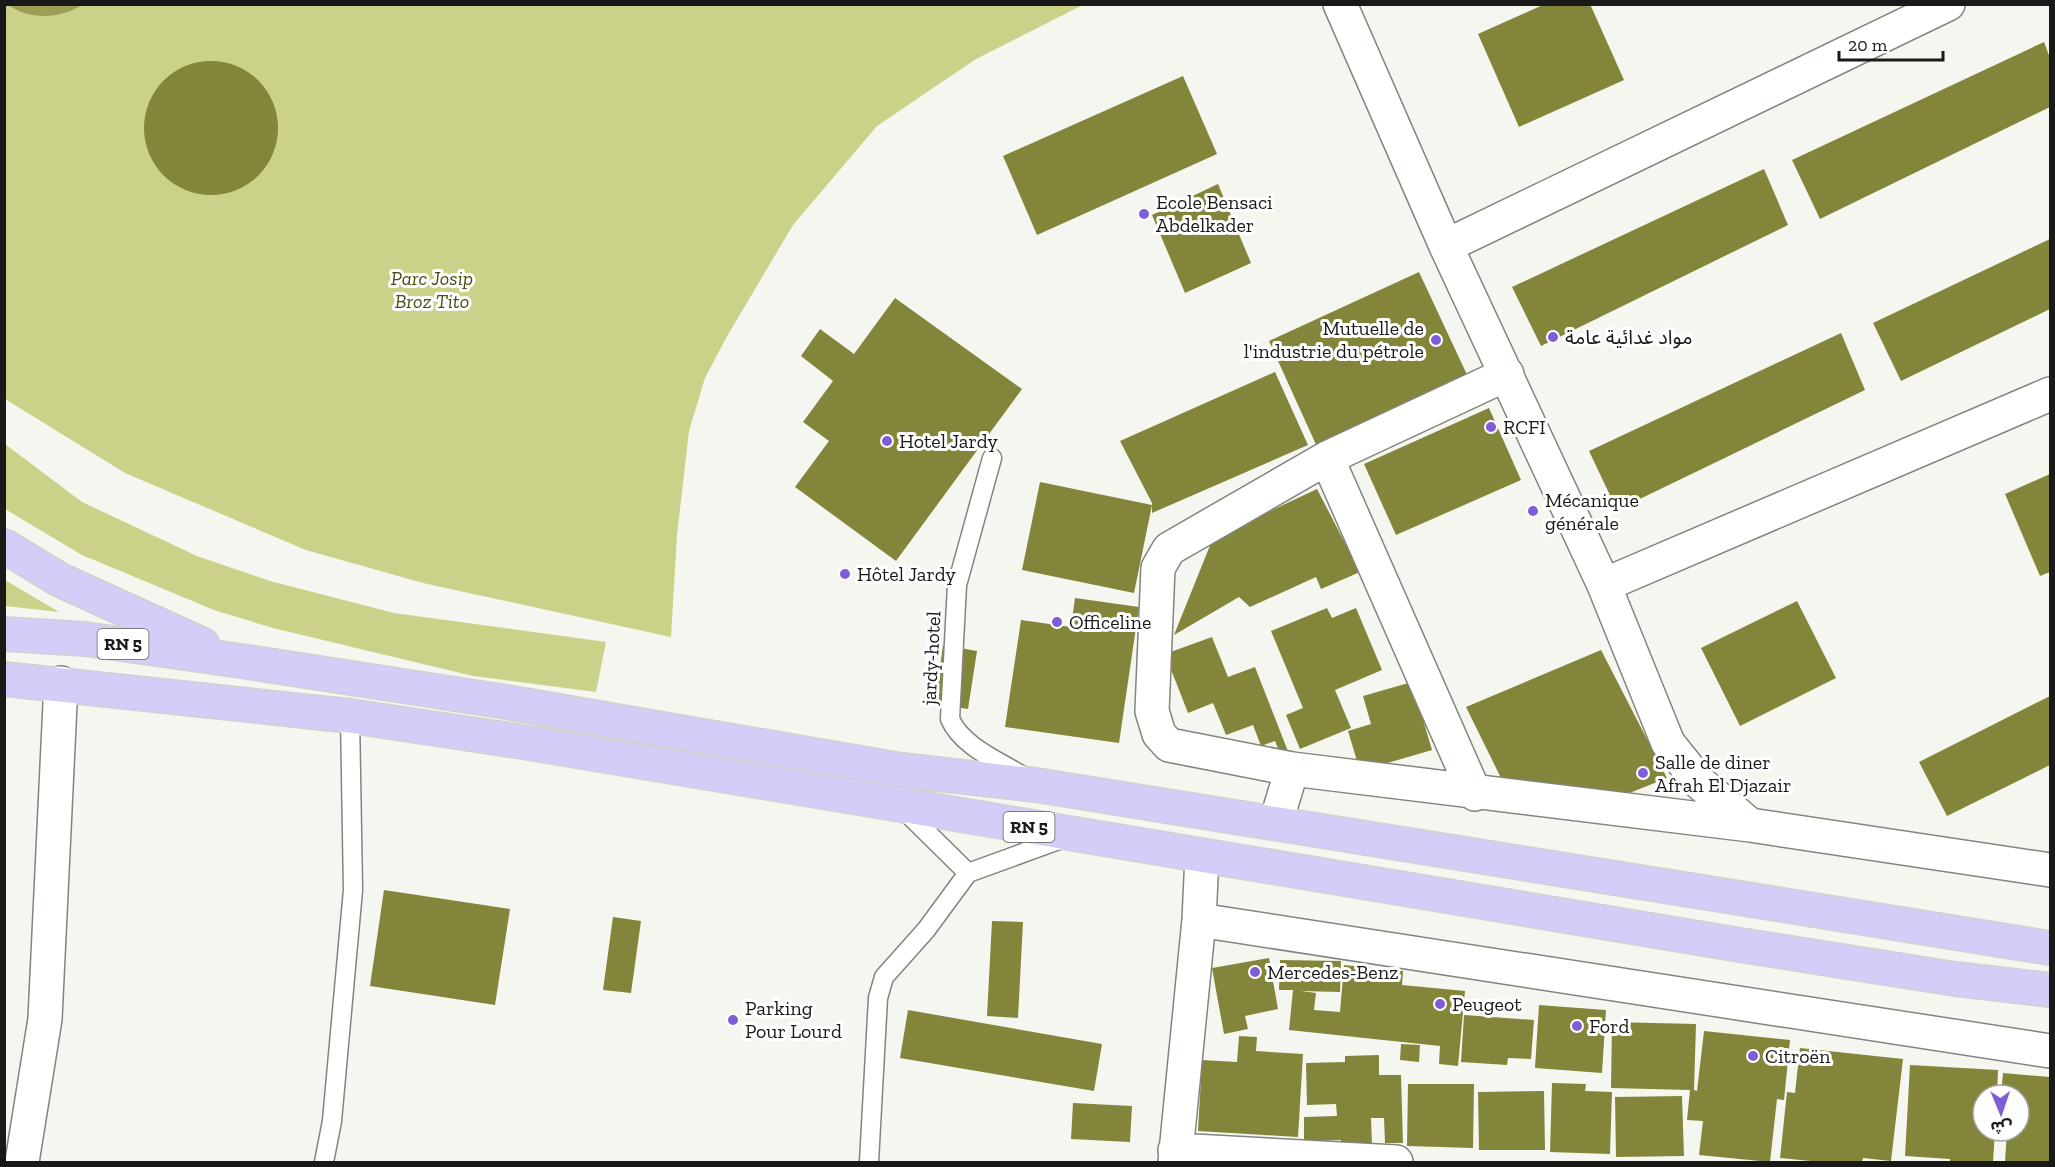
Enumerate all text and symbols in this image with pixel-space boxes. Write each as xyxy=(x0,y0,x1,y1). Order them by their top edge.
scale bar xyxy=(1839,24,1942,62)
text: 20 m xyxy=(1848,34,1888,56)
place label: Ecole Bensaci Abdelkader xyxy=(1156,190,1273,237)
marker: Ecole Bensaci Abdelkader xyxy=(1137,207,1151,221)
park label: Parc Josip Broz Tito xyxy=(391,266,473,313)
place label: Mutuelle de l'industrie du pétrole xyxy=(1244,316,1424,363)
place label: مواد غدائية عامة xyxy=(1565,325,1692,349)
marker: مواد غدائية عامة xyxy=(1546,330,1560,344)
marker: Mutuelle de l'industrie du pétrole xyxy=(1429,333,1443,347)
place label: RCFI xyxy=(1503,415,1546,439)
marker: RCFI xyxy=(1484,420,1498,434)
place label: Hotel Jardy xyxy=(899,429,999,453)
marker: Hotel Jardy xyxy=(880,434,894,448)
place label: Mécanique générale xyxy=(1545,488,1639,535)
marker: Mécanique générale xyxy=(1526,504,1540,518)
place label: Hôtel Jardy xyxy=(857,562,957,586)
marker: Hôtel Jardy xyxy=(838,567,852,581)
street label: jardy-hotel xyxy=(917,610,945,706)
place label: Officeline xyxy=(1069,610,1151,634)
marker: Officeline xyxy=(1050,615,1064,629)
road number: RN 5 xyxy=(98,629,148,659)
place label: Salle de diner Afrah El Djazair xyxy=(1655,750,1791,797)
marker: Salle de diner Afrah El Djazair xyxy=(1636,766,1650,780)
road number: RN 5 xyxy=(1004,812,1054,842)
place label: Mercedes-Benz xyxy=(1267,960,1398,984)
marker: Mercedes-Benz xyxy=(1248,965,1262,979)
place label: Peugeot xyxy=(1452,992,1522,1016)
place label: Parking Pour Lourd xyxy=(745,996,842,1043)
marker: Peugeot xyxy=(1433,997,1447,1011)
marker: Parking Pour Lourd xyxy=(726,1013,740,1027)
place label: Ford xyxy=(1589,1014,1629,1038)
marker: Ford xyxy=(1570,1019,1584,1033)
place label: Citroën xyxy=(1765,1044,1831,1068)
marker: Citroën xyxy=(1746,1049,1760,1063)
north arrow xyxy=(1971,1083,2031,1143)
text: ش xyxy=(1990,1118,2013,1137)

